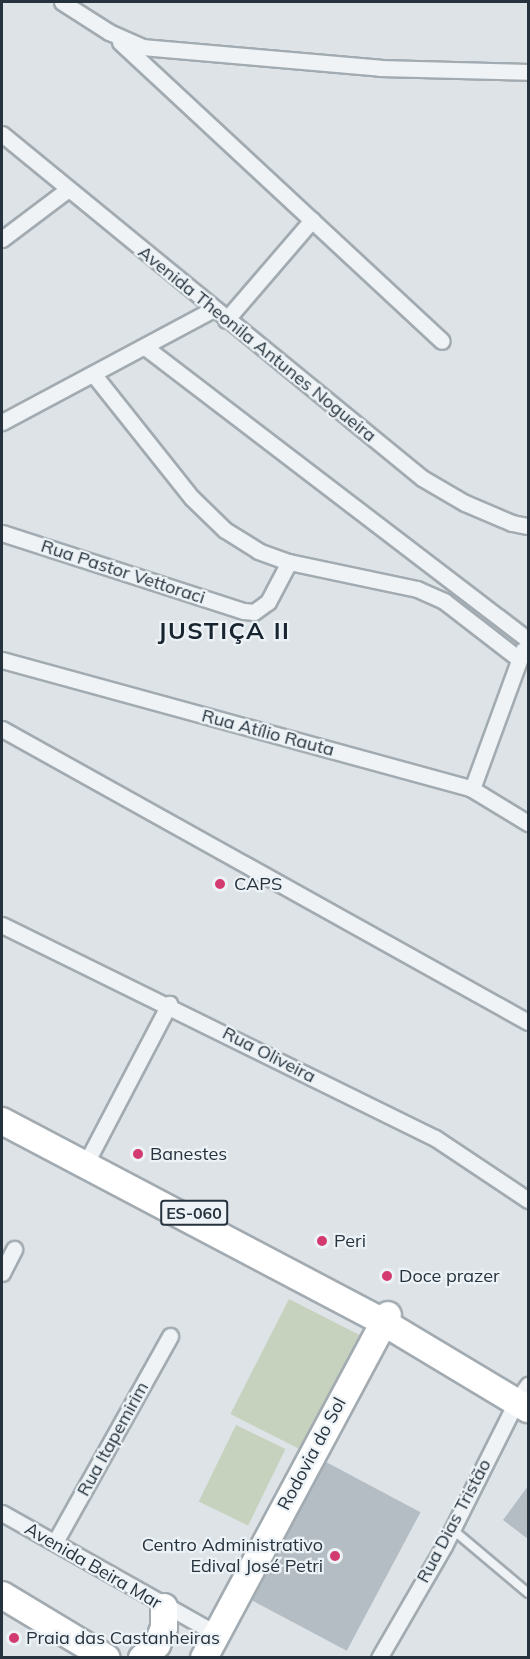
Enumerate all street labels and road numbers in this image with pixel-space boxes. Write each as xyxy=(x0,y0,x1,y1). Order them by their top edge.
street label: Avenida Theonila Antunes Nogueira xyxy=(134,241,380,447)
street label: Rua Pastor Vettoraci xyxy=(38,535,208,609)
street label: Rua Atílio Rauta xyxy=(199,705,337,761)
street label: Rua Oliveira xyxy=(219,1022,319,1088)
road number: ES-060 xyxy=(160,1200,228,1226)
street label: Rua Itapemirim xyxy=(73,1378,153,1500)
street label: Rodovia do Sol xyxy=(273,1394,351,1514)
street label: Rua Dias Tristão xyxy=(412,1455,496,1587)
street label: Avenida Beira Mar xyxy=(21,1518,165,1614)

